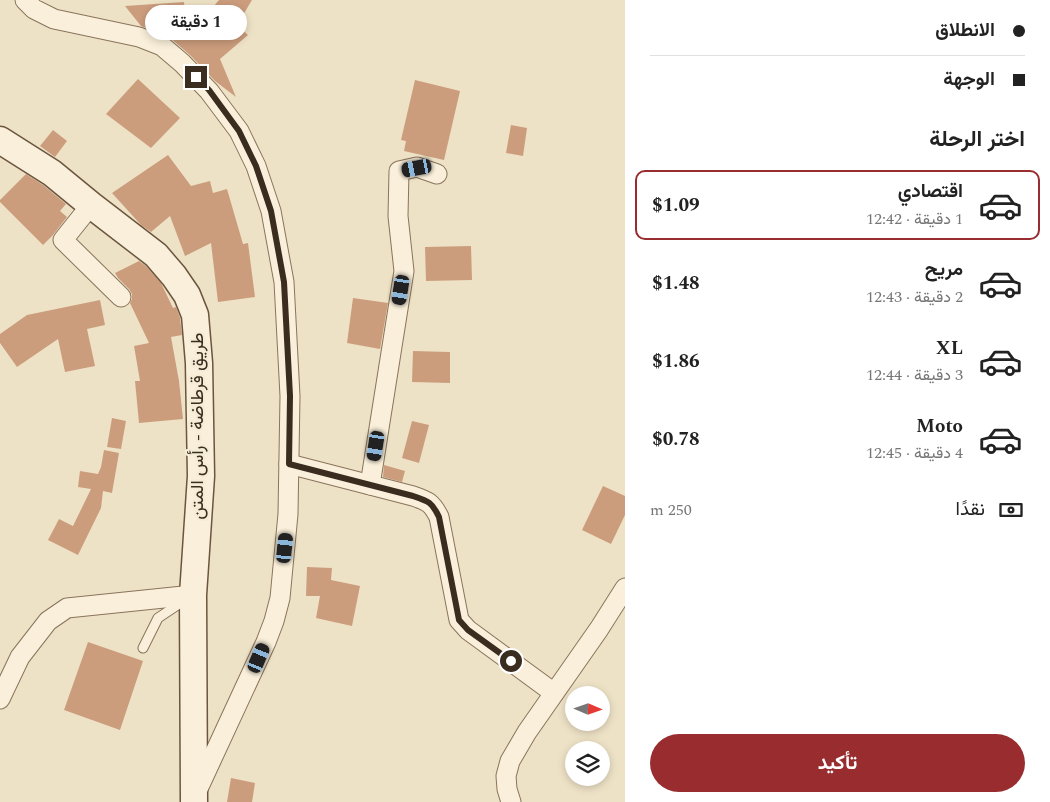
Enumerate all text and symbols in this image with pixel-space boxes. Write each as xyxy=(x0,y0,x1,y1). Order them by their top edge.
callout: 1 دقيقة xyxy=(145,5,247,40)
text: 1 دقيقة xyxy=(171,10,221,34)
text: الانطلاق xyxy=(935,16,995,45)
text: الوجهة xyxy=(943,65,995,94)
route end xyxy=(185,66,207,88)
text: اختر الرحلة xyxy=(929,123,1025,156)
car xyxy=(400,158,433,178)
text: اقتصادي xyxy=(898,177,963,206)
icon: car xyxy=(978,183,1023,228)
text: $1.09 xyxy=(652,191,700,220)
text: 1 دقيقة · 12:42 xyxy=(866,207,963,231)
text: مريح xyxy=(925,255,963,284)
icon: car xyxy=(978,261,1023,306)
text: $1.48 xyxy=(652,269,700,298)
car xyxy=(391,274,410,306)
text: 2 دقيقة · 12:43 xyxy=(866,285,963,309)
street label: طريق قرطاضة - رأس المتن xyxy=(184,333,211,520)
text: XL xyxy=(936,334,963,363)
icon: car xyxy=(978,339,1023,384)
text: $1.86 xyxy=(652,347,700,376)
text: 3 دقيقة · 12:44 xyxy=(866,363,963,387)
text: Moto xyxy=(916,412,963,441)
icon: car xyxy=(978,417,1023,462)
text: $0.78 xyxy=(652,425,700,454)
car xyxy=(366,430,385,462)
text: 4 دقيقة · 12:45 xyxy=(866,441,963,465)
text: نقدًا xyxy=(956,495,985,524)
icon: cash xyxy=(997,496,1025,524)
text: 250 m xyxy=(650,498,692,522)
car xyxy=(275,532,294,564)
car xyxy=(246,641,271,675)
route start xyxy=(500,650,522,672)
north arrow xyxy=(565,686,610,731)
map controls xyxy=(565,686,610,786)
button: تأكيد xyxy=(650,734,1025,792)
button: layers xyxy=(565,741,610,786)

